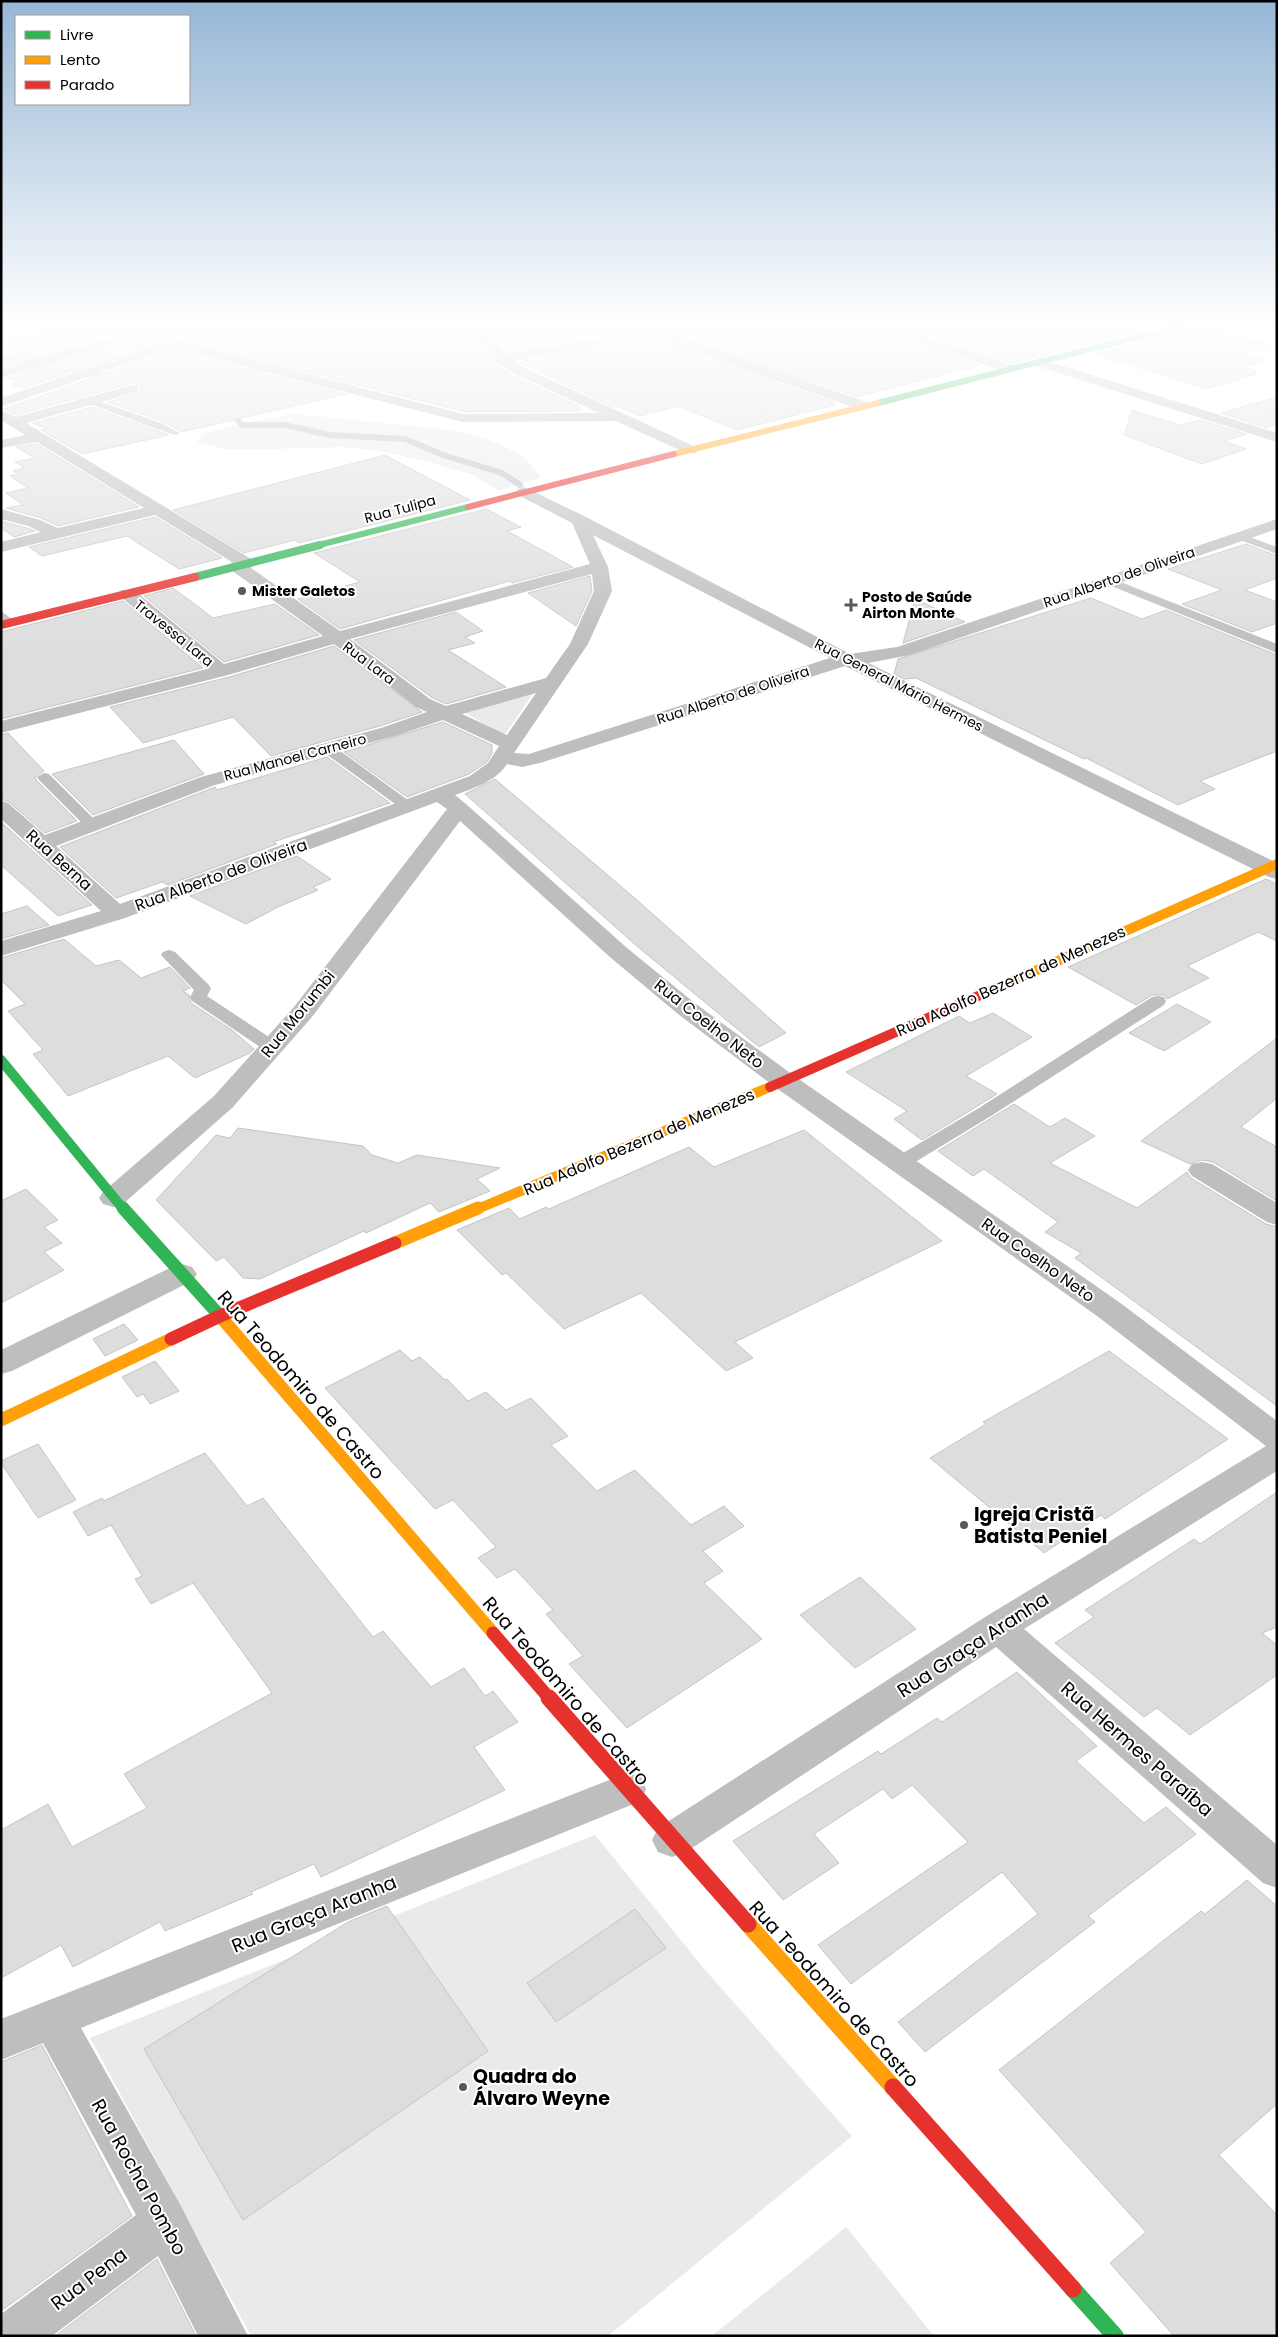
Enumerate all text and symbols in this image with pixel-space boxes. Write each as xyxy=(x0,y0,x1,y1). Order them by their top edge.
legend xyxy=(15,15,190,105)
text: Livre xyxy=(60,24,93,45)
text: Lento xyxy=(60,49,100,70)
text: Parado xyxy=(60,74,114,95)
street label: Rua Tulipa xyxy=(362,490,438,528)
street label: Rua Alberto de Oliveira xyxy=(1041,542,1197,612)
place label: Mister Galetos xyxy=(252,581,356,601)
marker: Mister Galetos xyxy=(236,585,248,597)
place label: Posto de Saúde Airton Monte xyxy=(862,587,972,623)
street label: Travessa Lara xyxy=(130,595,218,671)
marker: Posto de Saúde Airton Monte xyxy=(844,598,858,612)
street label: Rua General Mário Hermes xyxy=(811,634,987,736)
street label: Rua Lara xyxy=(339,637,399,689)
street label: Rua Alberto de Oliveira xyxy=(654,661,812,729)
street label: Rua Manoel Carneiro xyxy=(222,728,368,786)
street label: Rua Berna xyxy=(21,824,97,896)
street label: Rua Alberto de Oliveira xyxy=(132,833,310,917)
street label: Rua Adolfo Bezerra de Menezes xyxy=(893,920,1129,1042)
street label: Rua Morumbi xyxy=(256,965,340,1063)
street label: Rua Coelho Neto xyxy=(649,974,769,1074)
street label: Rua Adolfo Bezerra de Menezes xyxy=(520,1083,758,1201)
street label: Rua Coelho Neto xyxy=(977,1212,1099,1308)
street label: Rua Teodomiro de Castro xyxy=(211,1285,391,1485)
place label: Igreja Cristã Batista Peniel xyxy=(974,1501,1107,1550)
marker: Igreja Cristã Batista Peniel xyxy=(958,1519,970,1531)
street label: Rua Graça Aranha xyxy=(892,1586,1054,1704)
street label: Rua Teodomiro de Castro xyxy=(476,1591,656,1791)
street label: Rua Hermes Paraíba xyxy=(1055,1675,1219,1823)
street label: Rua Graça Aranha xyxy=(227,1869,401,1959)
street label: Rua Teodomiro de Castro xyxy=(743,1895,925,2093)
place label: Quadra do Álvaro Weyne xyxy=(473,2063,610,2112)
marker: Quadra do Álvaro Weyne xyxy=(457,2081,469,2093)
street label: Rua Rocha Pombo xyxy=(85,2094,193,2260)
street label: Rua Pena xyxy=(45,2241,133,2317)

